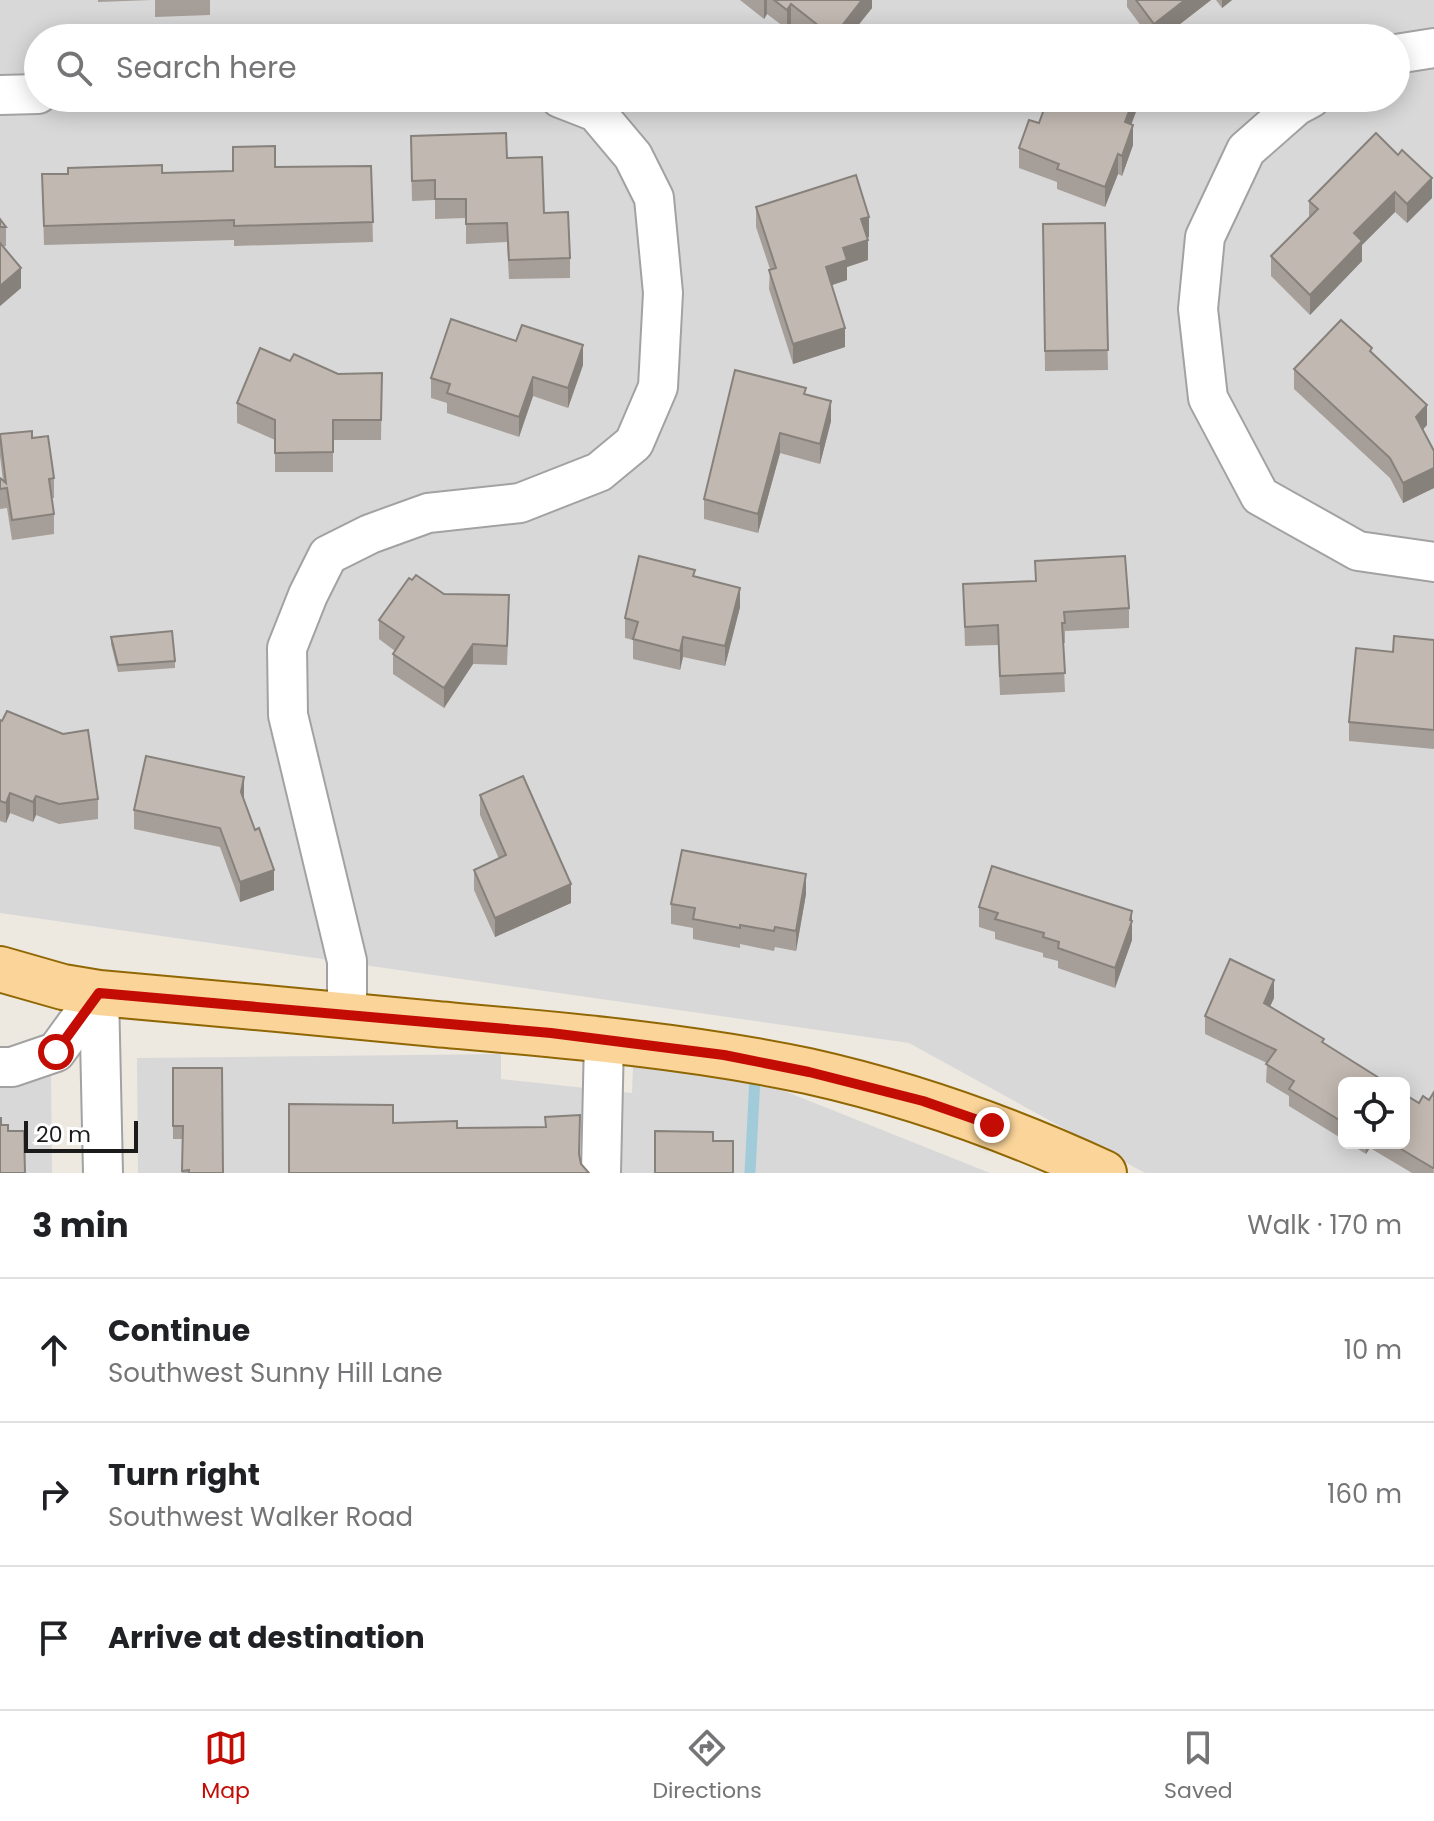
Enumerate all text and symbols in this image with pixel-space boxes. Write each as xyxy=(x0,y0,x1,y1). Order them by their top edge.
search box xyxy=(24,24,1410,112)
icon: search xyxy=(52,46,96,90)
text: Search here xyxy=(116,46,297,89)
route start xyxy=(38,1034,74,1070)
map controls xyxy=(1338,1077,1410,1149)
button: locate xyxy=(1338,1077,1410,1149)
route end xyxy=(974,1107,1010,1143)
scale bar xyxy=(24,1117,138,1153)
text: 20 m xyxy=(36,1119,91,1150)
text: 3 min xyxy=(32,1201,129,1249)
text: Walk · 170 m xyxy=(1247,1207,1402,1243)
text: Continue xyxy=(108,1309,250,1352)
icon: ahead xyxy=(32,1328,76,1372)
text: 10 m xyxy=(1344,1332,1402,1368)
text: Southwest Sunny Hill Lane xyxy=(108,1355,443,1391)
text: Turn right xyxy=(108,1453,260,1496)
icon: right xyxy=(32,1472,76,1516)
text: 160 m xyxy=(1327,1476,1402,1512)
text: Southwest Walker Road xyxy=(108,1499,413,1535)
icon: arrive xyxy=(32,1616,76,1660)
text: Arrive at destination xyxy=(108,1616,425,1659)
tab: Map xyxy=(201,1726,250,1807)
tab: Directions xyxy=(652,1726,762,1807)
tab: Saved xyxy=(1164,1726,1233,1807)

